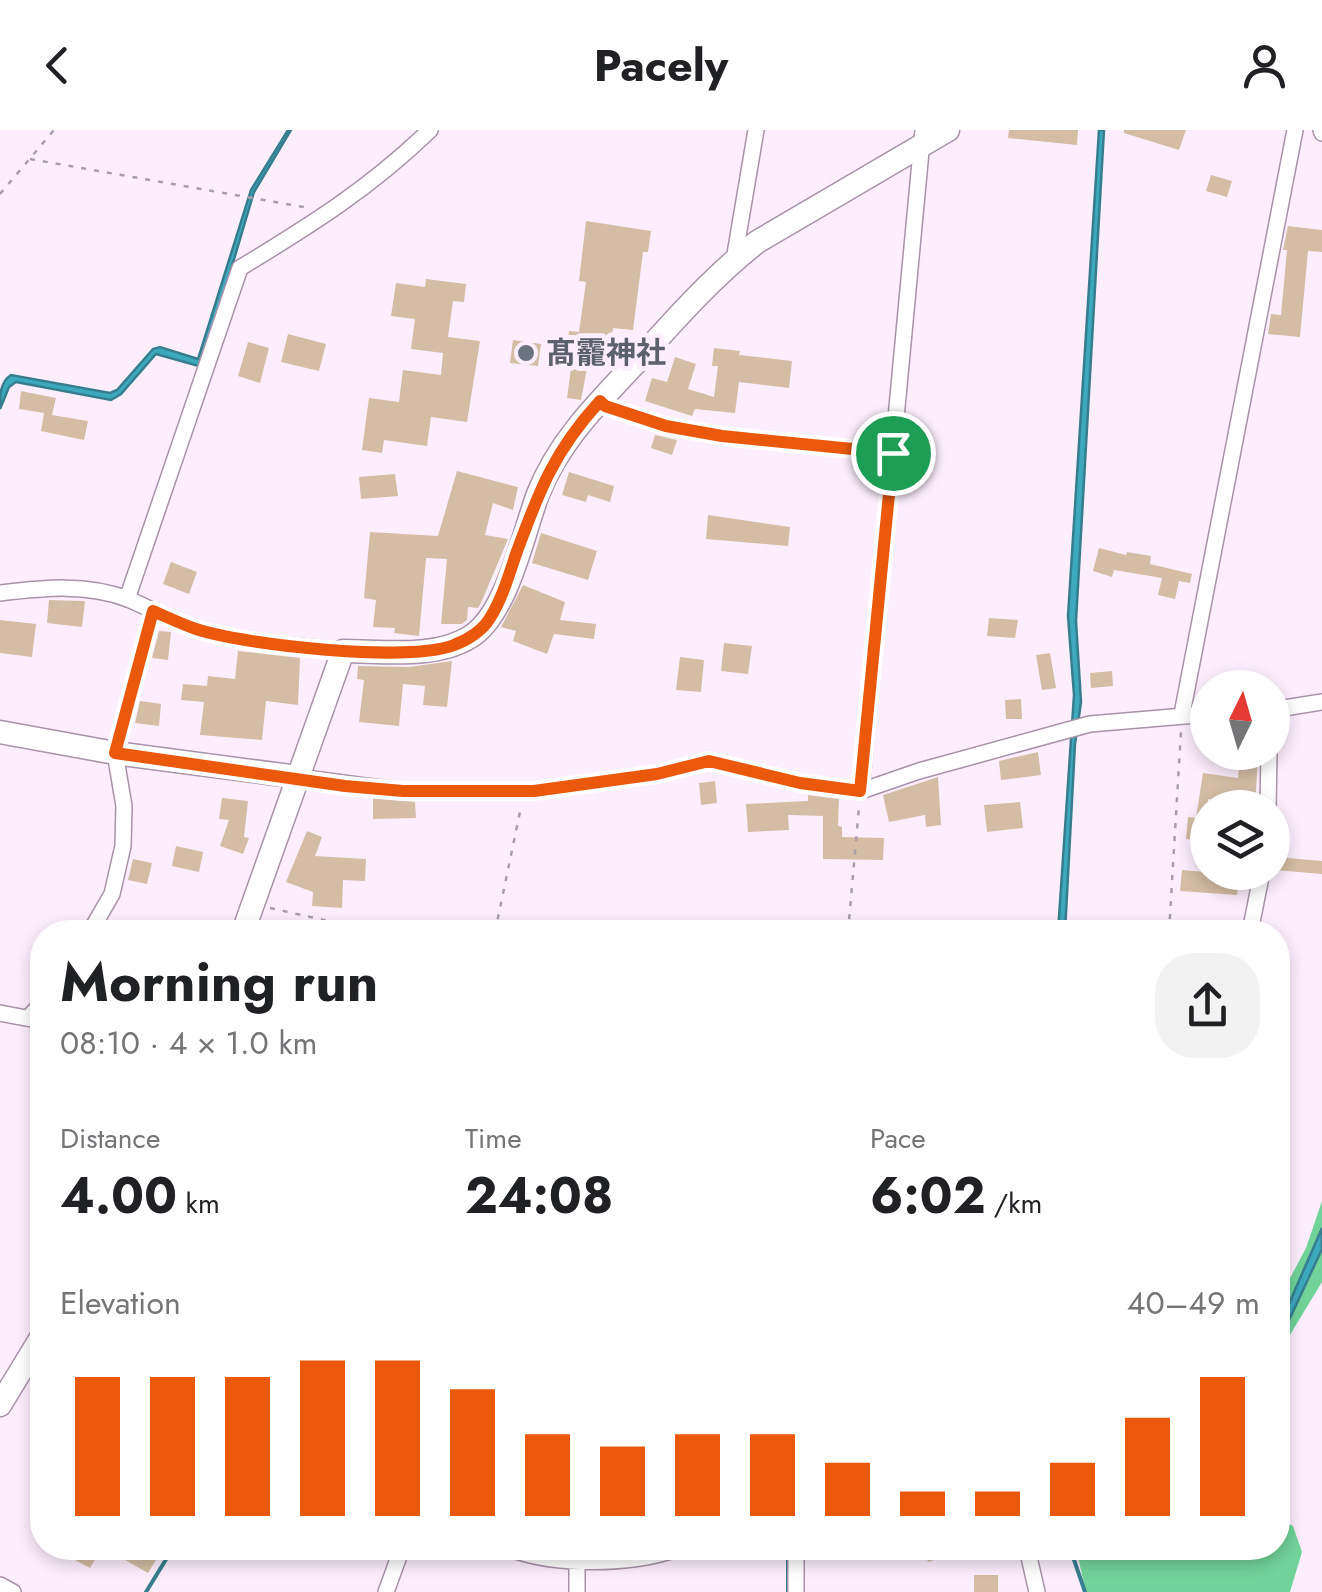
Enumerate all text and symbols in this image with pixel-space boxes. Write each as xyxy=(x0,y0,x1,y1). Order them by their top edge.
text: Pacely xyxy=(594,33,728,98)
icon: back xyxy=(30,38,85,93)
icon: person xyxy=(1237,38,1292,93)
place label: 髙靇神社 xyxy=(546,331,666,374)
marker: 髙靇神社 xyxy=(515,342,537,364)
pin xyxy=(851,411,936,496)
icon: arrive xyxy=(866,426,921,481)
north arrow xyxy=(1190,670,1290,770)
map controls xyxy=(1190,670,1290,890)
button: layers xyxy=(1190,790,1290,890)
text: Morning run xyxy=(60,942,378,1022)
button: share xyxy=(1155,953,1260,1058)
text: 08:10 · 4 × 1.0 km xyxy=(60,1020,317,1066)
text: Distance xyxy=(60,1118,160,1159)
text: Time xyxy=(465,1118,522,1159)
text: Pace xyxy=(870,1118,926,1159)
text: 4.00 xyxy=(60,1159,177,1232)
text: 24:08 xyxy=(465,1159,613,1232)
text: 6:02 xyxy=(870,1159,985,1232)
text: km xyxy=(177,1183,220,1224)
text: /km xyxy=(985,1183,1042,1224)
text: Elevation xyxy=(60,1280,181,1326)
text: 40–49 m xyxy=(1127,1280,1260,1326)

